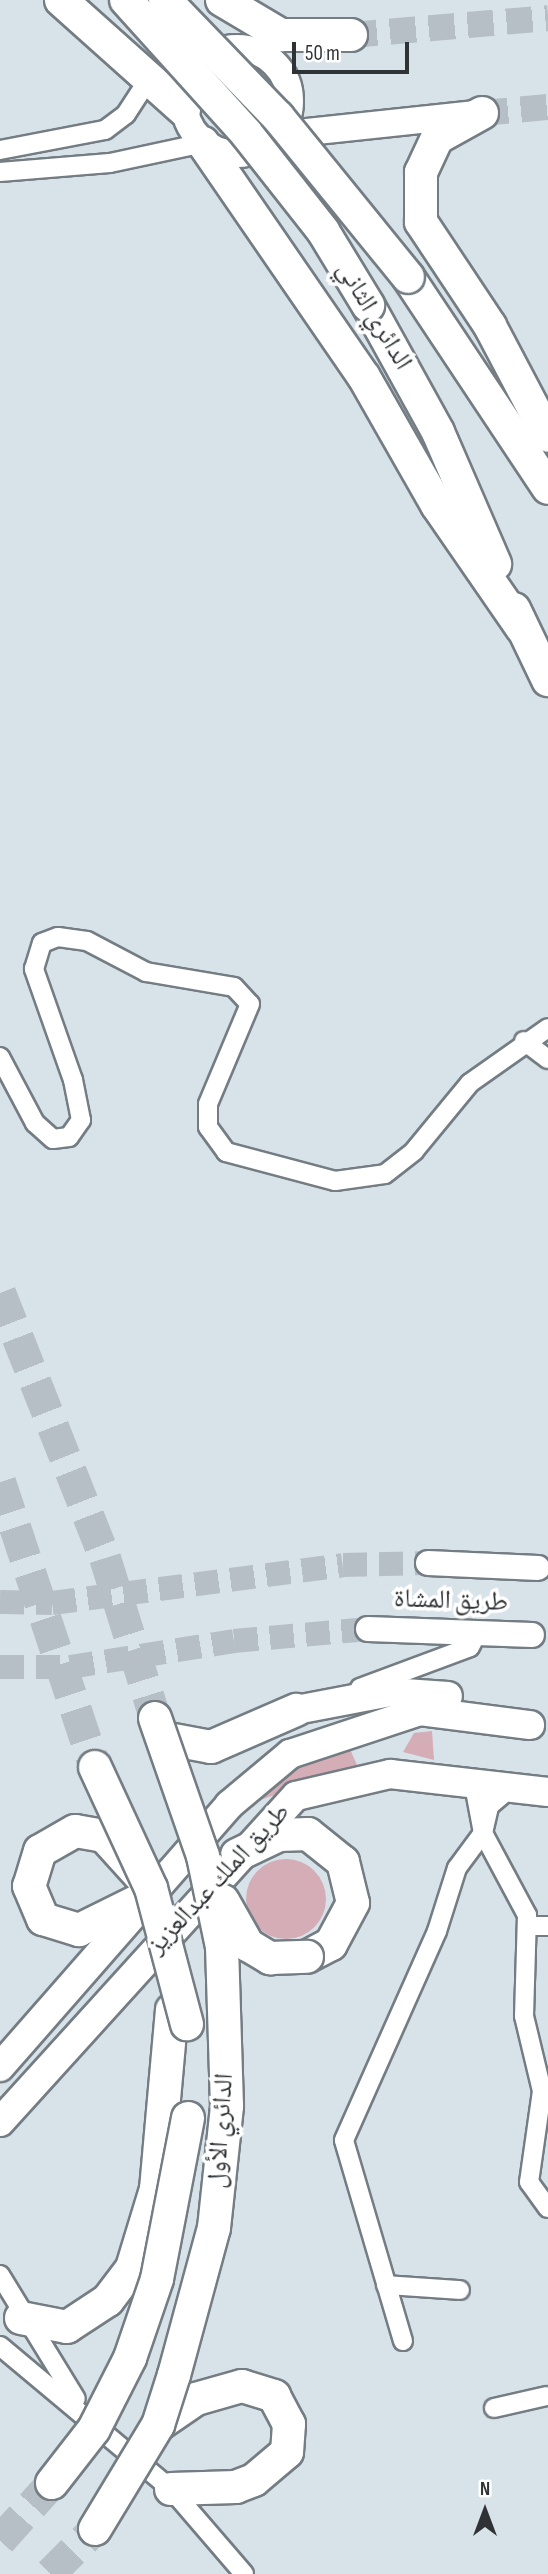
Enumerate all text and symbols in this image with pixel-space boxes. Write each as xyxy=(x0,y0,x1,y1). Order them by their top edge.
scale bar xyxy=(296,28,413,72)
text: 50 m xyxy=(305,41,340,66)
street label: الدائري الثاني xyxy=(330,256,418,376)
street label: طريق المشاة xyxy=(393,1583,509,1619)
street label: طريق الملك عبدالعزيز xyxy=(141,1797,297,1961)
street label: الدائري الأول xyxy=(201,2072,241,2190)
north arrow xyxy=(450,2476,520,2546)
text: N xyxy=(480,2478,490,2501)

